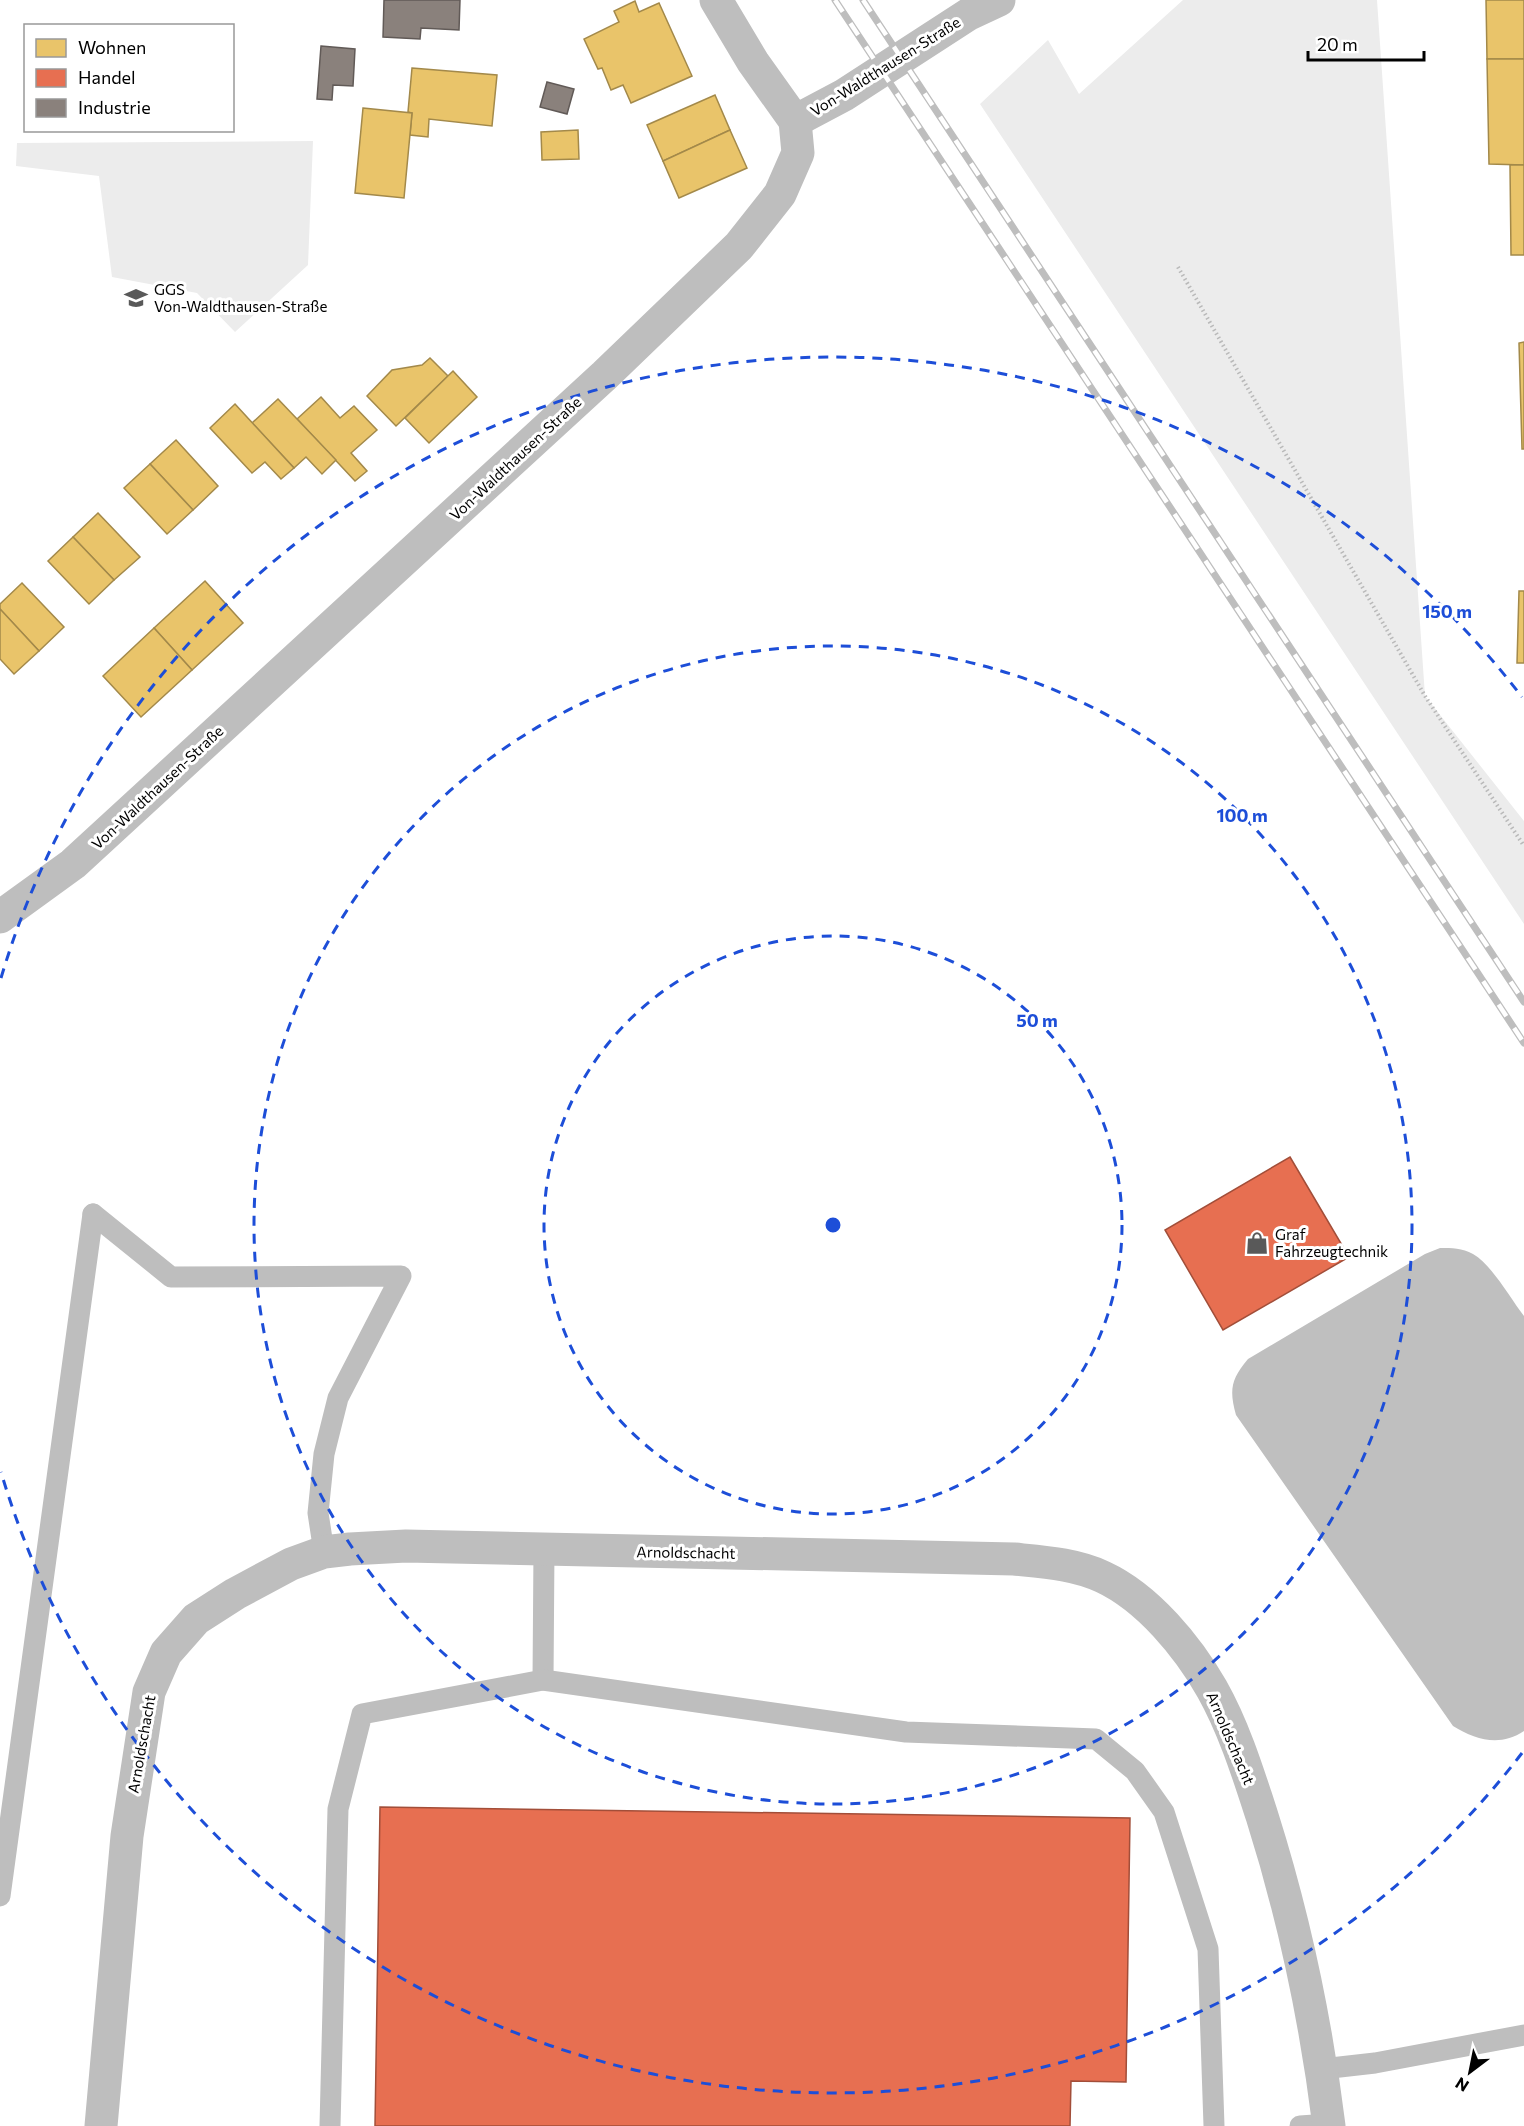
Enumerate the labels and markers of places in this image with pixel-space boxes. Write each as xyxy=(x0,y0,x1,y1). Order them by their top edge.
place label: GGS Von-Waldthausen-Straße xyxy=(154,280,327,315)
school or university icon: GGS Von-Waldthausen-Straße xyxy=(123,285,149,311)
centre of rings xyxy=(823,1215,843,1235)
place label: Graf Fahrzeugtechnik xyxy=(1275,1225,1388,1260)
shop icon: Graf Fahrzeugtechnik xyxy=(1244,1230,1270,1256)

